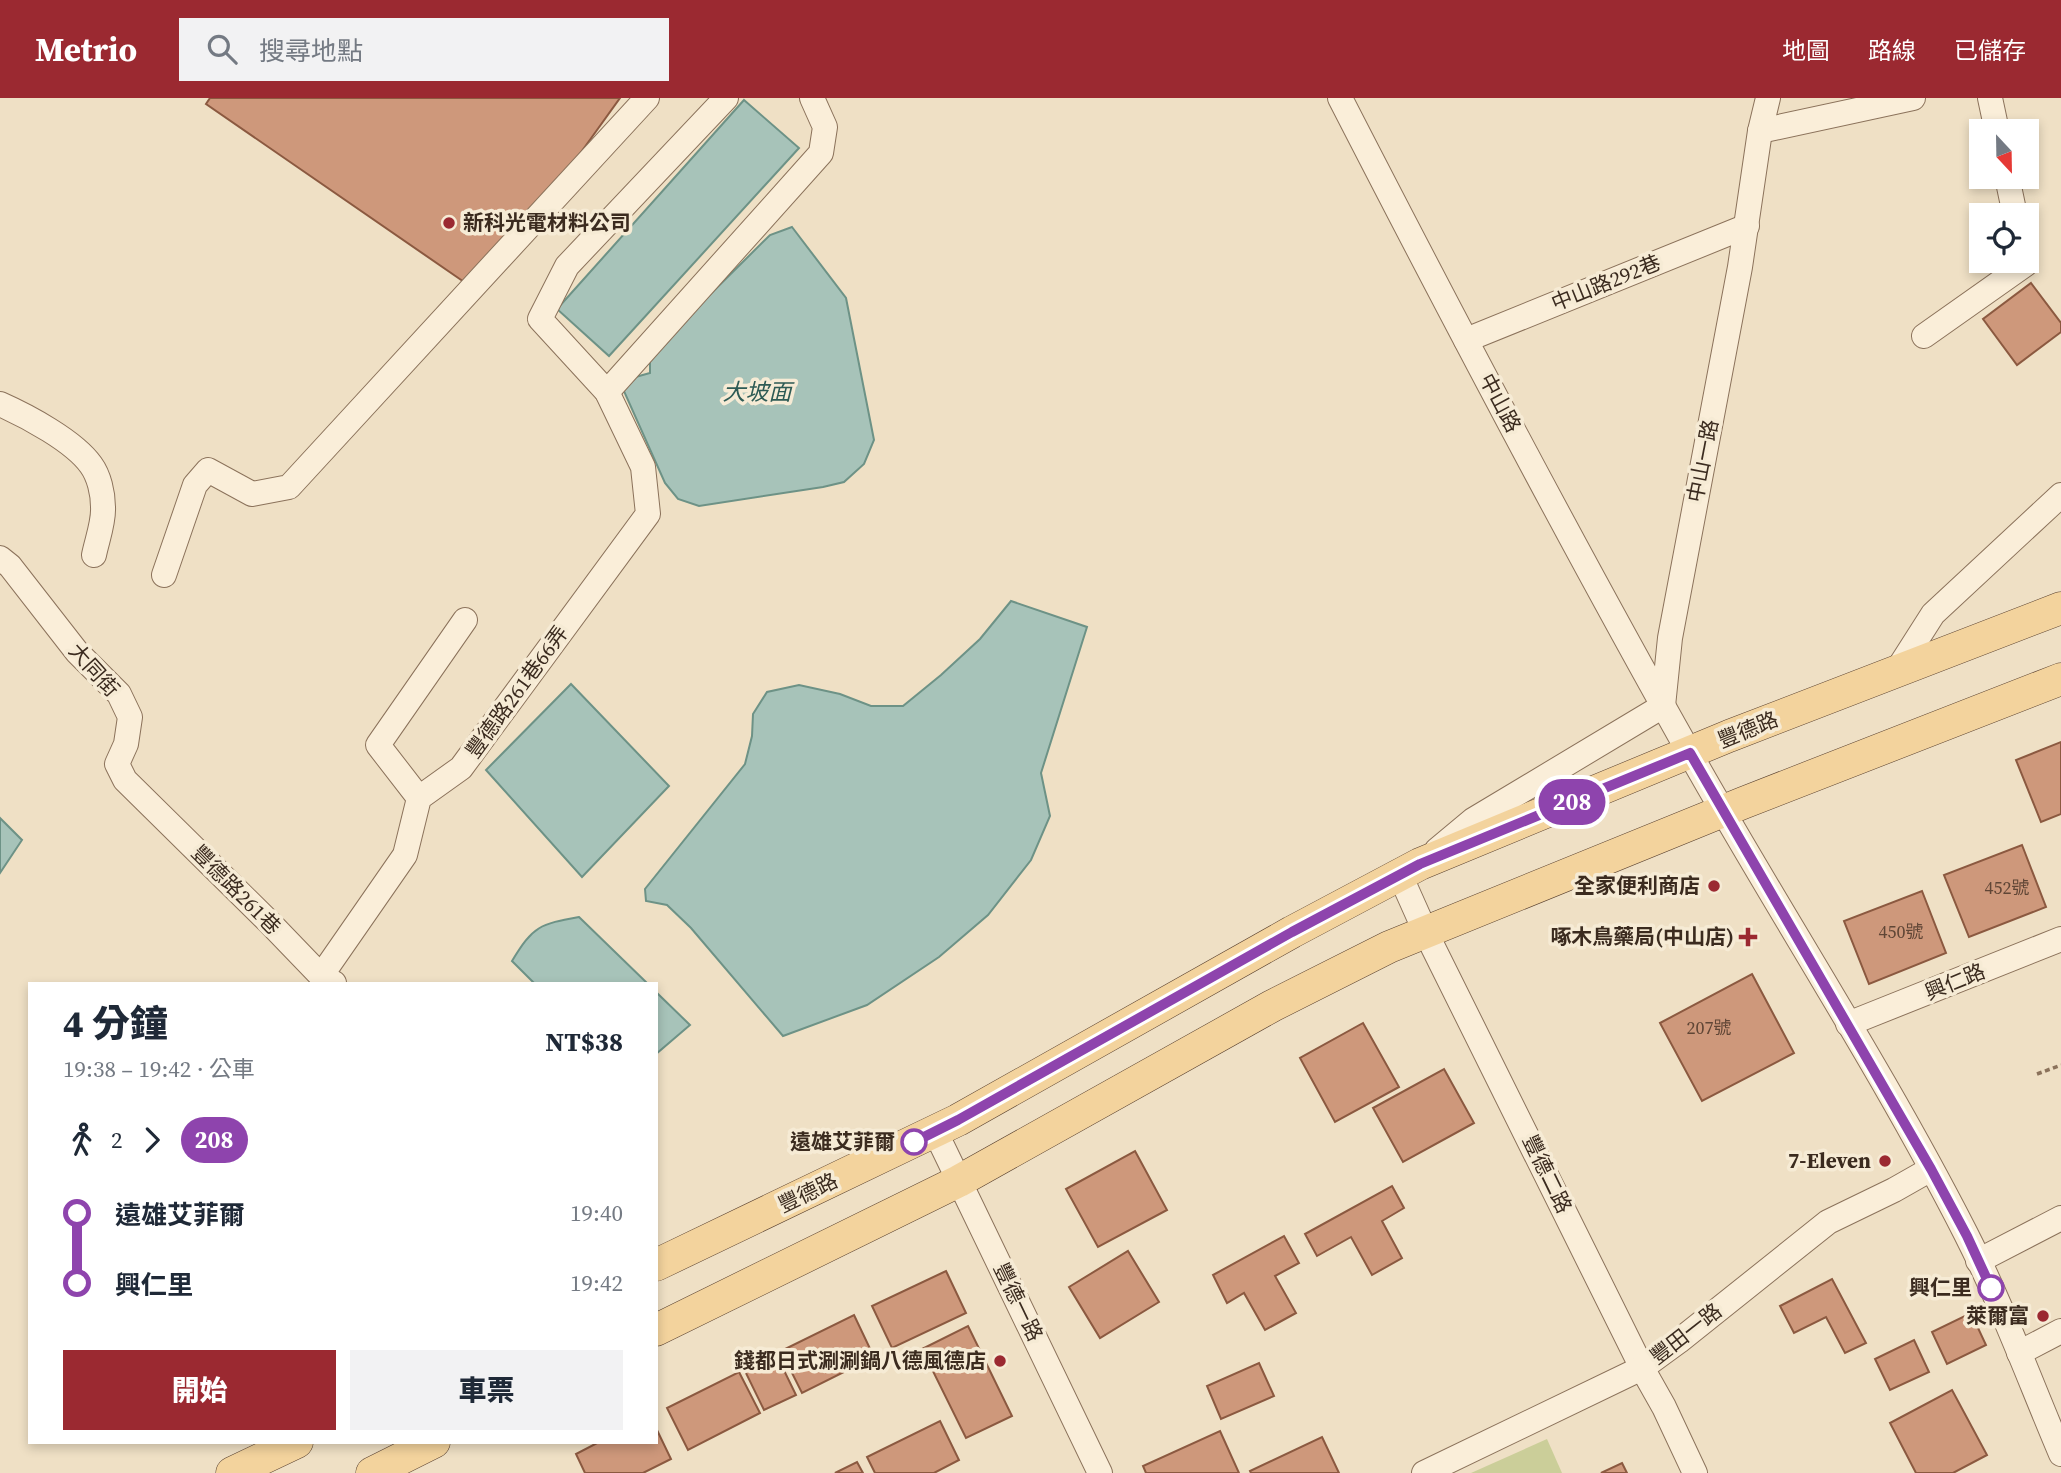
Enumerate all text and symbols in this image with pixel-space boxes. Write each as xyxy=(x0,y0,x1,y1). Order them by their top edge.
search box xyxy=(179,18,669,81)
text: Metrio xyxy=(35,27,137,72)
icon: search xyxy=(203,30,241,68)
text: 搜尋地點 xyxy=(259,33,363,69)
text: 地圖 xyxy=(1782,34,1830,67)
text: 路線 xyxy=(1868,34,1916,67)
text: 已儲存 xyxy=(1954,34,2026,67)
north arrow xyxy=(1969,119,2039,189)
map controls xyxy=(1969,119,2039,273)
button: locate xyxy=(1969,203,2039,273)
place label: 新科光電材料公司 xyxy=(463,208,631,237)
marker: 新科光電材料公司 xyxy=(441,215,457,231)
street label: 中山路292巷 xyxy=(1547,247,1665,318)
street label: 中山路 xyxy=(1473,368,1528,437)
water label: 大坡面 xyxy=(723,376,796,408)
street label: 中山一路 xyxy=(1680,417,1725,505)
street label: 豐德路261巷66弄 xyxy=(459,619,575,764)
street label: 大同街 xyxy=(63,637,126,703)
street label: 豐德路 xyxy=(1713,704,1782,755)
line badge: 208 xyxy=(1532,779,1612,825)
text: 208 xyxy=(1552,785,1592,818)
street label: 豐德路261巷 xyxy=(185,839,287,941)
place label: 全家便利商店 xyxy=(1574,871,1700,900)
house number: 452號 xyxy=(1985,875,2030,900)
marker: 全家便利商店 xyxy=(1706,878,1722,894)
house number: 450號 xyxy=(1879,919,1924,944)
place label: 啄木鳥藥局(中山店) xyxy=(1550,922,1734,951)
marker: 啄木鳥藥局(中山店) xyxy=(1740,929,1756,945)
street label: 興仁路 xyxy=(1920,956,1989,1007)
text: 4 分鐘 xyxy=(63,998,168,1050)
house number: 207號 xyxy=(1687,1015,1732,1040)
text: NT$38 xyxy=(545,1024,623,1060)
text: 19:38 – 19:42 · 公車 xyxy=(63,1053,255,1085)
icon: walk xyxy=(63,1121,101,1159)
icon: forward xyxy=(133,1121,171,1159)
text: 208 xyxy=(195,1123,234,1156)
text: 2 xyxy=(111,1124,123,1156)
place label: 遠雄艾菲爾 xyxy=(790,1127,895,1156)
marker: 遠雄艾菲爾 xyxy=(901,1129,927,1155)
street label: 豐德二路 xyxy=(1516,1130,1579,1218)
place label: 7-Eleven xyxy=(1788,1146,1871,1175)
marker: 7-Eleven xyxy=(1877,1153,1893,1169)
street label: 豐德路 xyxy=(773,1166,842,1219)
text: 遠雄艾菲爾 xyxy=(115,1197,245,1233)
text: 19:40 xyxy=(570,1197,623,1229)
street label: 豐德一路 xyxy=(987,1258,1050,1346)
text: 興仁里 xyxy=(115,1267,193,1303)
text: 19:42 xyxy=(570,1267,623,1299)
place label: 興仁里 xyxy=(1909,1273,1972,1302)
marker: 興仁里 xyxy=(1978,1275,2004,1301)
street label: 豐田一路 xyxy=(1644,1296,1728,1371)
place label: 萊爾富 xyxy=(1966,1301,2029,1330)
marker: 萊爾富 xyxy=(2035,1308,2051,1324)
place label: 錢都日式涮涮鍋八德風德店 xyxy=(734,1346,986,1375)
button: 開始 xyxy=(63,1350,336,1430)
button: 車票 xyxy=(350,1350,623,1430)
marker: 錢都日式涮涮鍋八德風德店 xyxy=(992,1353,1008,1369)

